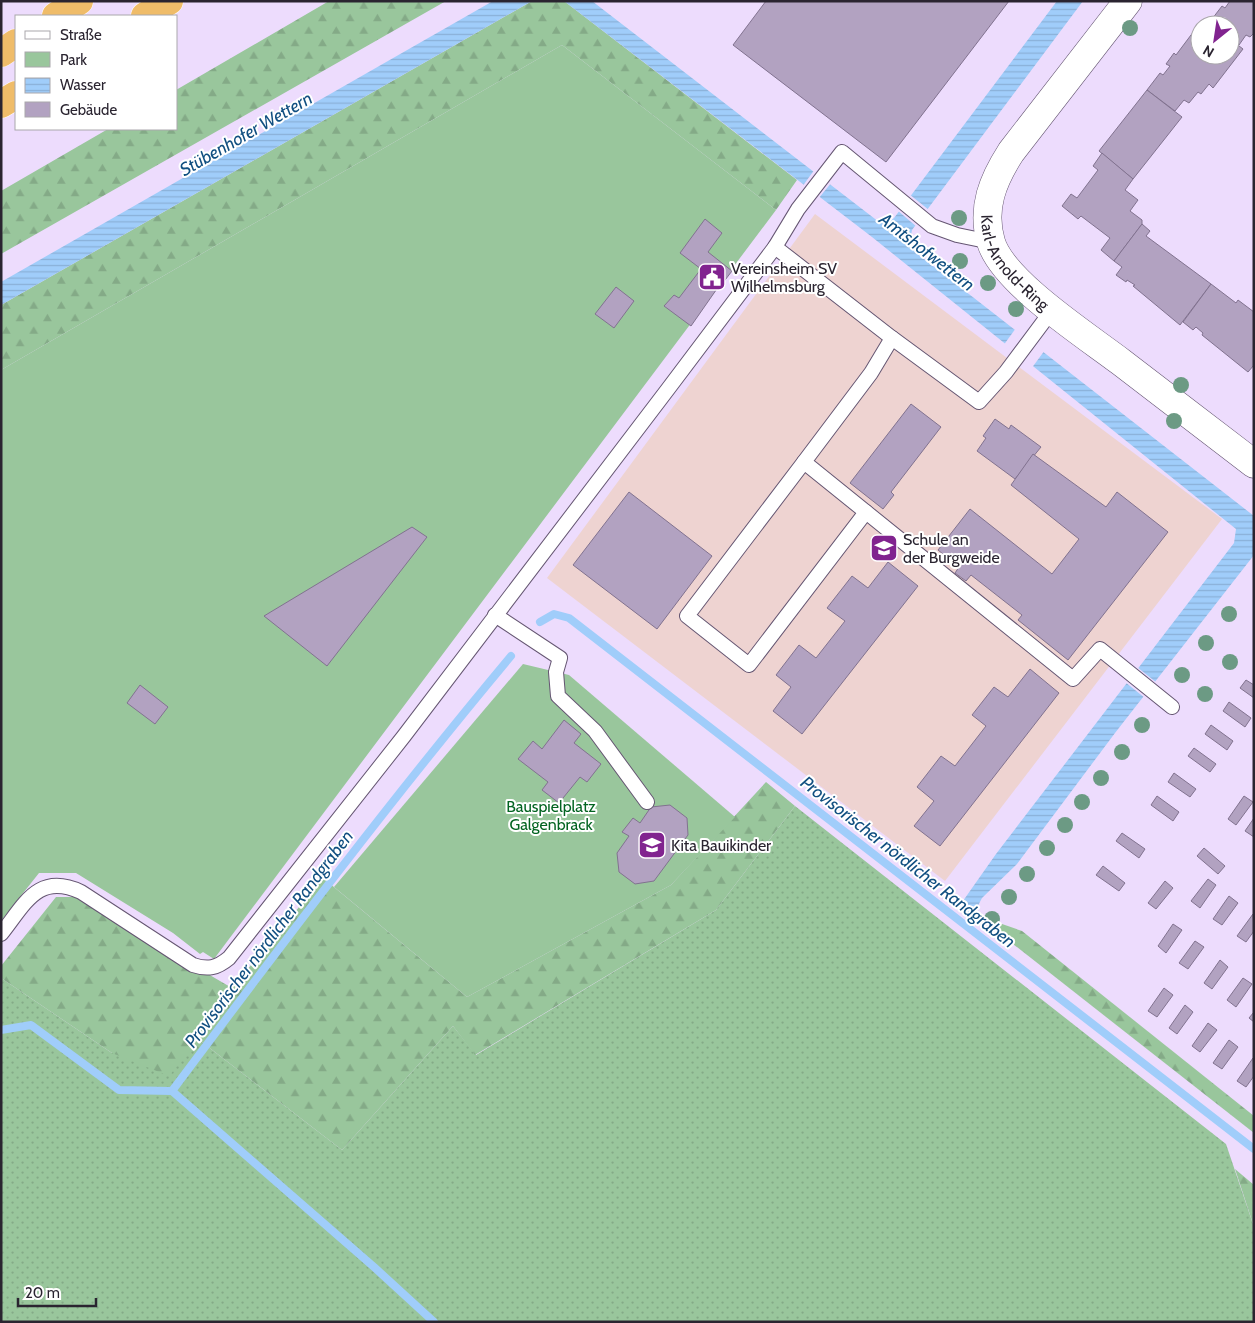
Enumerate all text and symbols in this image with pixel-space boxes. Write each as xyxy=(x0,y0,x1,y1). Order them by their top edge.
legend xyxy=(15,15,178,130)
north arrow xyxy=(1190,15,1240,65)
text: Straße xyxy=(60,26,102,44)
text: N xyxy=(1200,41,1217,62)
text: Park xyxy=(60,51,87,69)
text: Wasser xyxy=(60,76,106,94)
water label: Stübenhofer Wettern xyxy=(176,87,316,181)
text: Gebäude xyxy=(60,101,117,119)
water label: Amtshofwettern xyxy=(874,207,979,296)
street label: Karl-Arnold-Ring xyxy=(977,214,1054,315)
place label: Vereinsheim SV Wilhelmsburg xyxy=(731,259,837,296)
public building icon: Vereinsheim SV Wilhelmsburg xyxy=(697,262,727,292)
place label: Schule an der Burgweide xyxy=(903,530,1000,567)
school or university icon: Schule an der Burgweide xyxy=(869,533,899,563)
water label: Provisorischer nördlicher Randgraben xyxy=(796,771,1020,953)
park label: Bauspielplatz Galgenbrack xyxy=(506,797,596,834)
water label: Provisorischer nördlicher Randgraben xyxy=(180,826,358,1052)
school or university icon: Kita Bauikinder xyxy=(637,830,667,860)
place label: Kita Bauikinder xyxy=(671,836,772,855)
scale bar xyxy=(18,1276,95,1308)
text: 20 m xyxy=(25,1284,60,1302)

